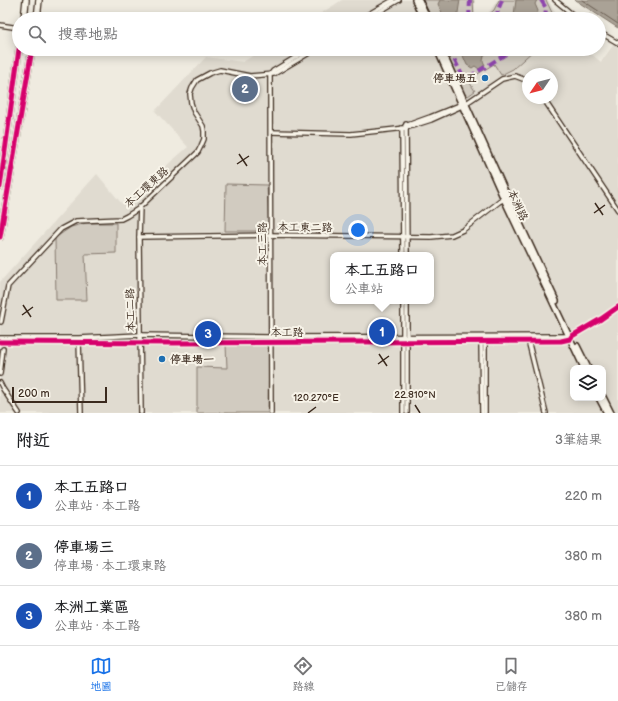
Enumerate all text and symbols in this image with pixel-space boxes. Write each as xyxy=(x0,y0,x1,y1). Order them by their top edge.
search box xyxy=(12,12,606,56)
icon: search xyxy=(26,23,48,45)
text: 搜尋地點 xyxy=(58,25,118,44)
north arrow xyxy=(522,68,558,104)
place label: 停車場五 xyxy=(433,72,477,85)
marker: 停車場五 xyxy=(480,73,490,83)
pin: 2 xyxy=(232,74,258,104)
street label: 本工環東路 xyxy=(122,164,171,211)
street label: 本洲路 xyxy=(505,188,530,223)
your location xyxy=(348,220,368,240)
street label: 本工東二路 xyxy=(277,221,333,234)
street label: 本工三路 xyxy=(256,222,269,266)
popup xyxy=(330,252,434,304)
text: 本工五路口 xyxy=(344,261,420,280)
text: 公車站 xyxy=(344,281,384,297)
street label: 本工二路 xyxy=(124,288,137,332)
pin: 1 xyxy=(369,317,395,347)
pin: 3 xyxy=(195,319,221,349)
street label: 本工路 xyxy=(271,326,304,339)
place label: 停車場一 xyxy=(170,353,214,366)
marker: 停車場一 xyxy=(157,354,167,364)
map controls xyxy=(570,365,606,401)
button: layers xyxy=(570,365,606,401)
scale bar xyxy=(12,385,107,404)
text: 200 m xyxy=(18,387,50,400)
text: 22.810°N xyxy=(394,389,436,401)
text: 120.270°E xyxy=(293,392,339,404)
text: 附近 xyxy=(16,431,50,451)
text: 3筆結果 xyxy=(555,432,602,448)
text: 本工五路口 xyxy=(54,478,129,497)
text: 1 xyxy=(26,488,32,504)
text: 220 m xyxy=(565,488,602,504)
text: 公車站 · 本工路 xyxy=(54,498,140,514)
text: 停車場三 xyxy=(54,538,114,557)
text: 2 xyxy=(25,548,33,564)
text: 380 m xyxy=(565,548,602,564)
text: 停車場 · 本工環東路 xyxy=(54,558,166,574)
text: 本洲工業區 xyxy=(54,598,129,617)
text: 3 xyxy=(25,608,33,624)
text: 380 m xyxy=(565,608,602,624)
text: 公車站 · 本工路 xyxy=(54,618,140,634)
tab: 地圖 xyxy=(90,655,112,693)
tab: 路線 xyxy=(292,655,314,693)
tab: 已儲存 xyxy=(495,655,528,693)

